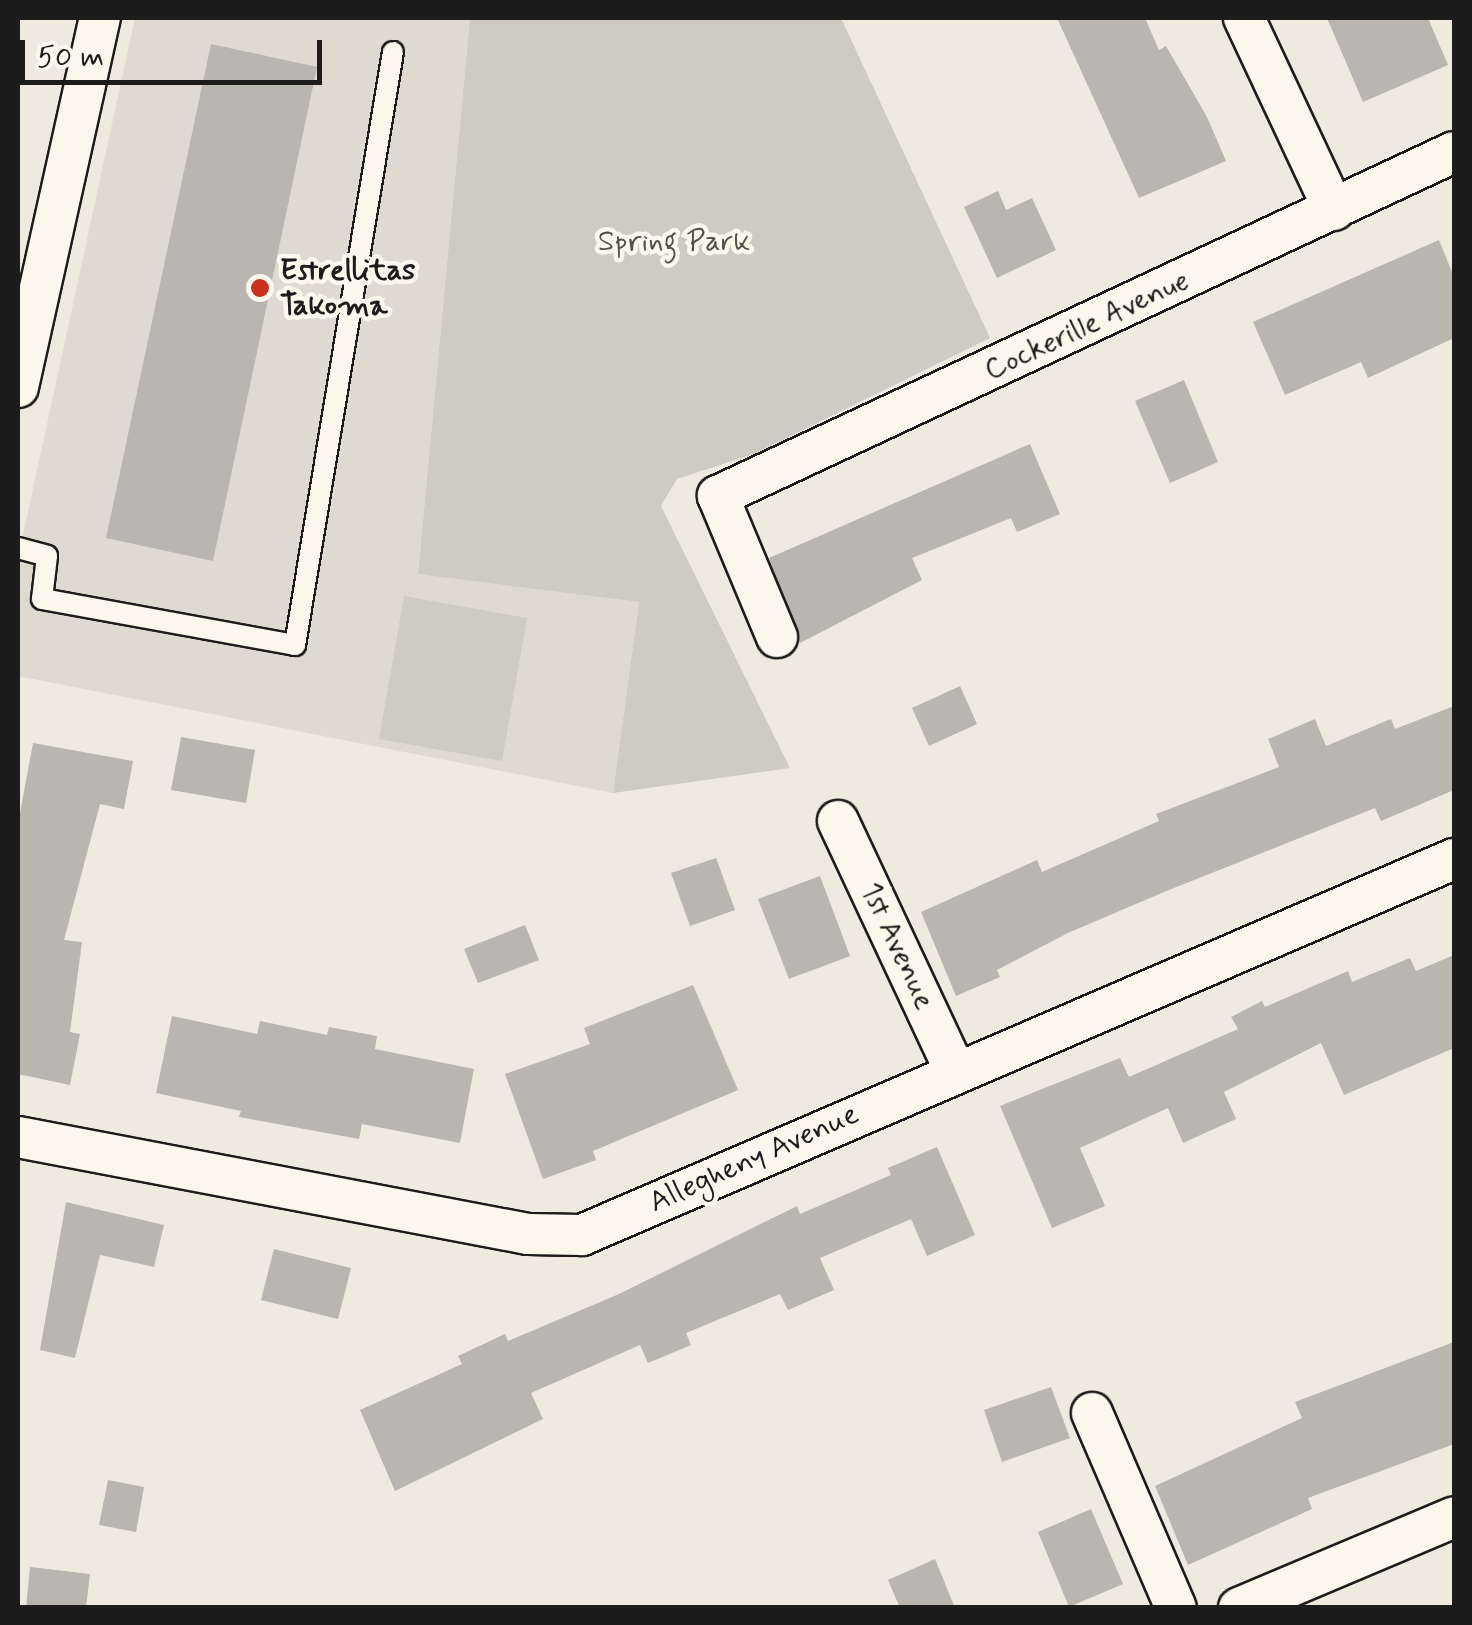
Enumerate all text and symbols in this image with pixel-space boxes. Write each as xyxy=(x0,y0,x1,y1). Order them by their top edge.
scale bar xyxy=(25,20,328,82)
text: 50 m xyxy=(37,38,104,77)
park label: Spring Park xyxy=(600,224,748,260)
place label: Estrellitas Takoma xyxy=(280,253,415,324)
street label: Cockerille Avenue xyxy=(977,262,1197,390)
marker: Estrellitas Takoma xyxy=(249,277,271,299)
street label: 1st Avenue xyxy=(852,877,942,1015)
street label: Allegheny Avenue xyxy=(644,1097,864,1221)

